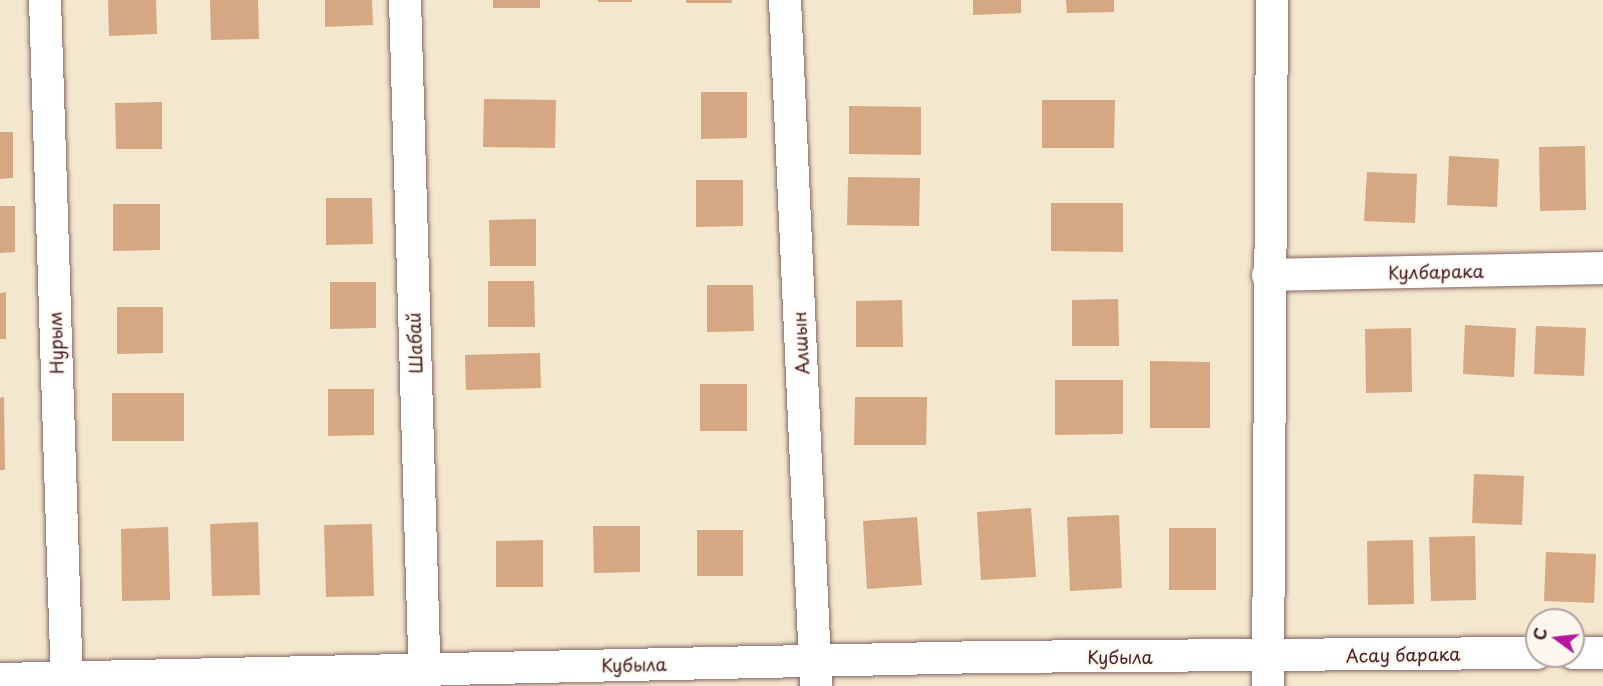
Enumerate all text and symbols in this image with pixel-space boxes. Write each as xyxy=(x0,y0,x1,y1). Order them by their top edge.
street label: Кулбарака xyxy=(1388,260,1484,284)
street label: Нурым xyxy=(44,311,68,375)
street label: Алшын xyxy=(789,311,813,375)
street label: Шабай xyxy=(403,312,427,374)
north arrow xyxy=(1525,608,1585,668)
text: С xyxy=(1526,625,1553,643)
street label: Асау барака xyxy=(1345,643,1461,667)
street label: Кубыла xyxy=(1087,646,1153,668)
street label: Кубыла xyxy=(601,654,667,676)

